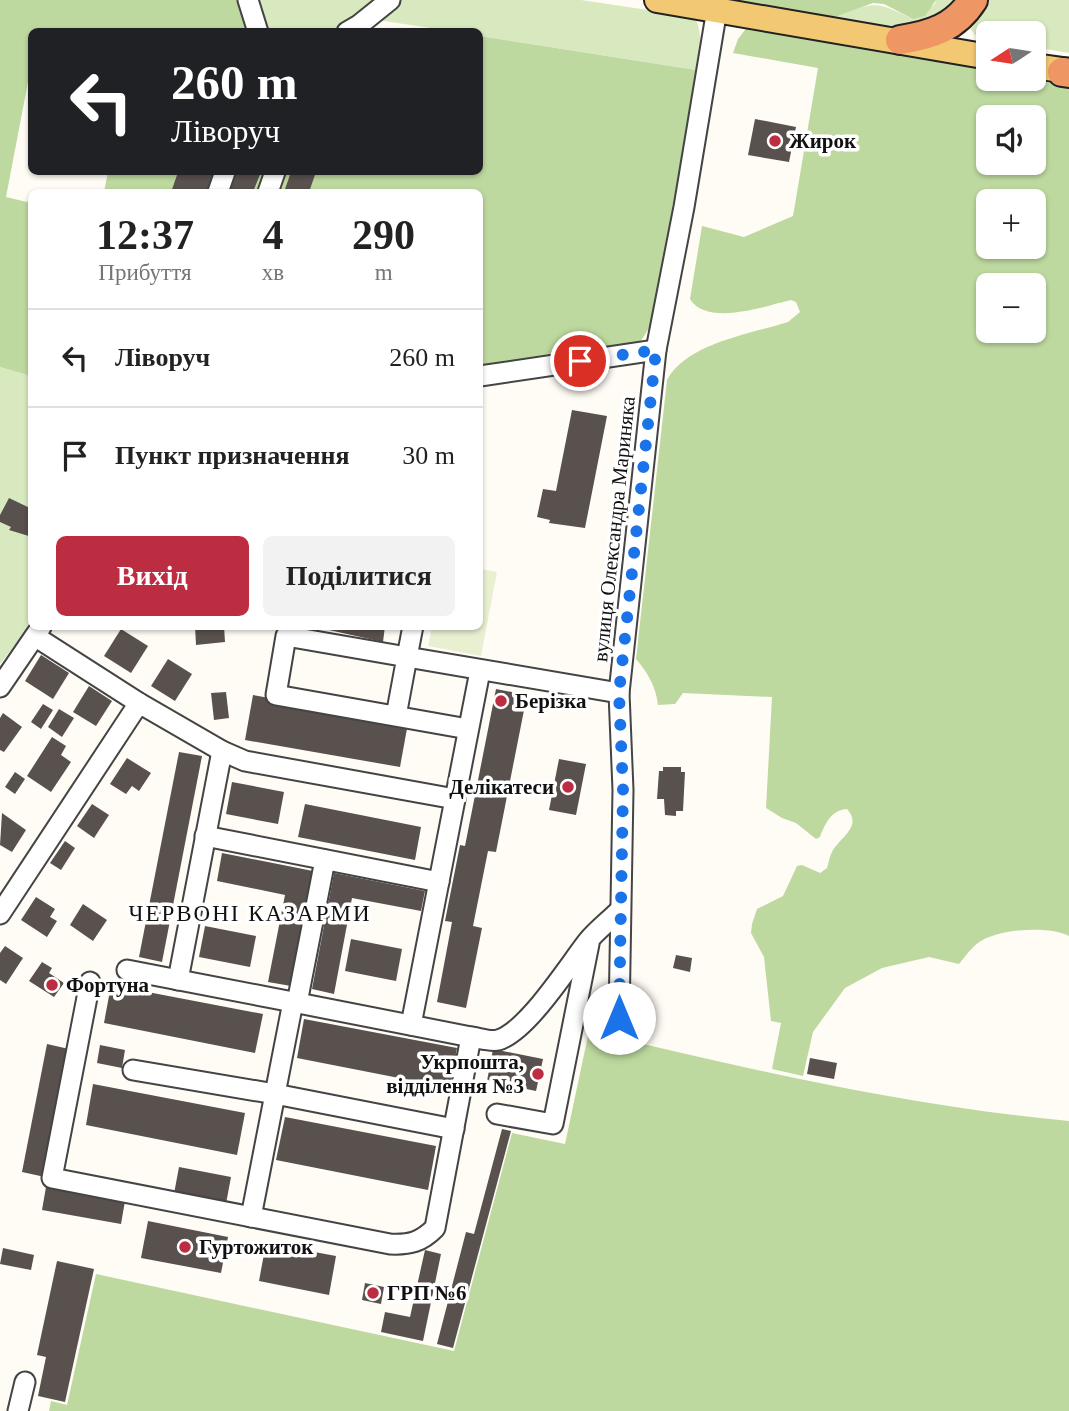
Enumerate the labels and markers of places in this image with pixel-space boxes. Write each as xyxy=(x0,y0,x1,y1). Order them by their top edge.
place label: Жирок xyxy=(789,129,857,153)
marker: Жирок xyxy=(767,133,783,149)
pin xyxy=(550,331,610,391)
place label: Берізка xyxy=(515,689,587,713)
marker: Берізка xyxy=(493,693,509,709)
place label: Делікатеси xyxy=(449,775,554,799)
marker: Делікатеси xyxy=(560,779,576,795)
place label: Фортуна xyxy=(66,973,150,997)
marker: Фортуна xyxy=(44,977,60,993)
place label: Укрпошта, відділення №3 xyxy=(386,1050,524,1098)
marker: Укрпошта, відділення №3 xyxy=(530,1066,546,1082)
place label: Гуртожиток xyxy=(199,1235,314,1259)
marker: Гуртожиток xyxy=(177,1239,193,1255)
place label: ГРП №6 xyxy=(387,1281,466,1305)
marker: ГРП №6 xyxy=(365,1285,381,1301)

